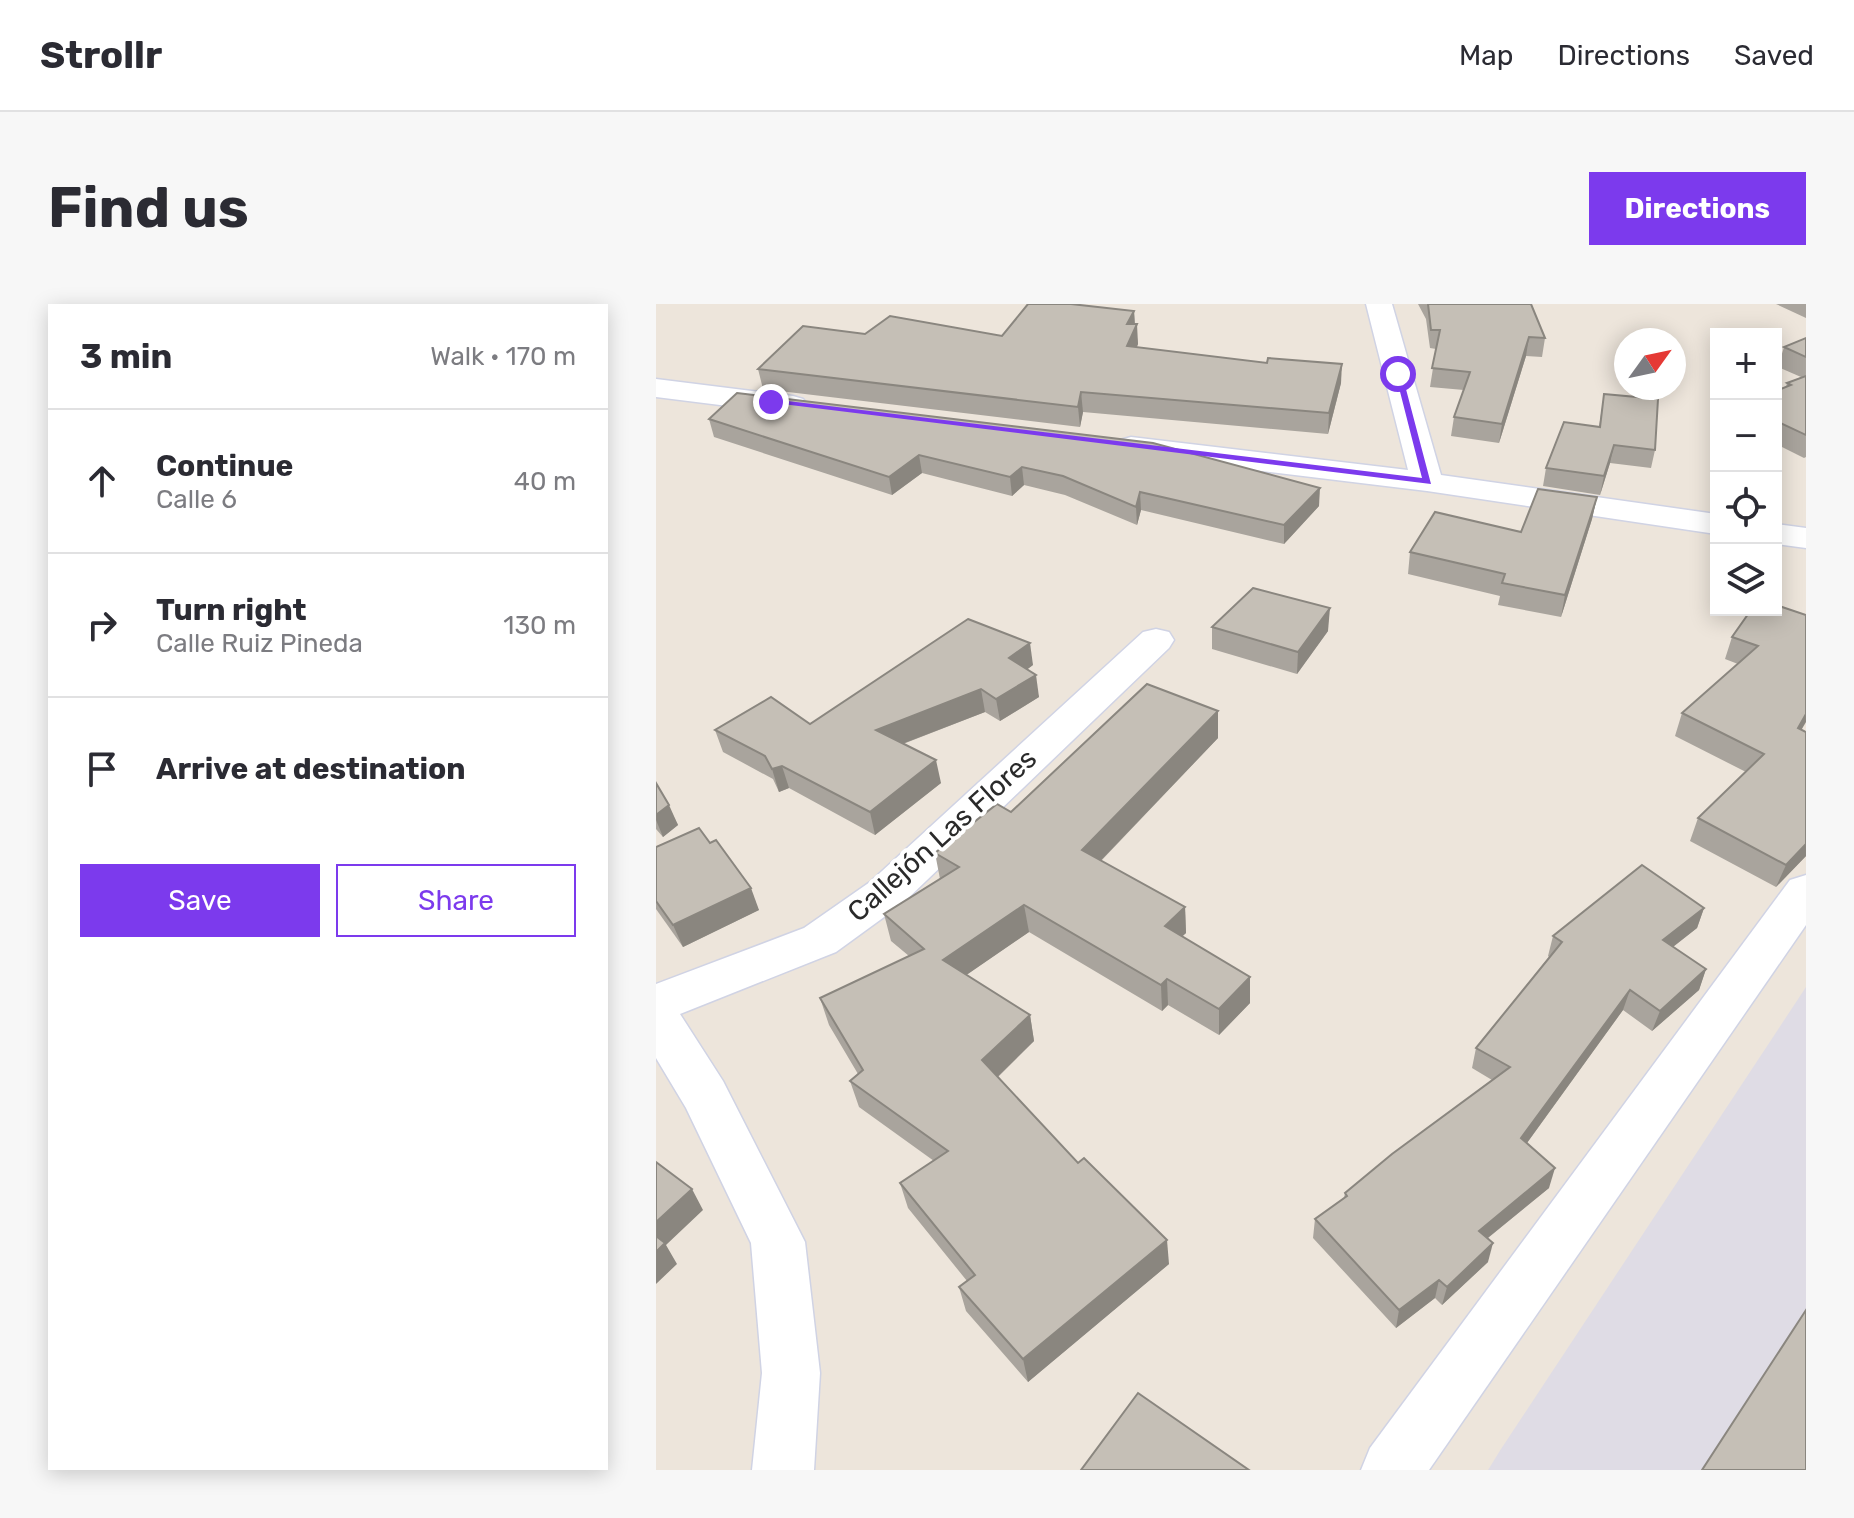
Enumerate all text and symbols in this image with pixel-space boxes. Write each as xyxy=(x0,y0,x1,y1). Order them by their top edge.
text: Strollr xyxy=(40,32,162,78)
text: Map xyxy=(1459,39,1513,72)
text: Directions xyxy=(1557,39,1690,72)
text: Saved xyxy=(1734,39,1814,72)
button: Directions xyxy=(1589,172,1806,245)
text: Find us xyxy=(48,175,249,241)
north arrow xyxy=(1614,328,1686,400)
map controls xyxy=(1710,328,1782,616)
button: + xyxy=(1710,328,1782,400)
text: 3 min xyxy=(80,336,172,377)
text: Walk · 170 m xyxy=(430,341,576,372)
route start xyxy=(1380,356,1416,392)
route end xyxy=(753,384,789,420)
button: − xyxy=(1710,400,1782,472)
text: Continue xyxy=(156,448,293,484)
icon: ahead xyxy=(80,459,124,503)
text: 40 m xyxy=(514,466,576,497)
button: locate xyxy=(1710,472,1782,544)
text: Calle 6 xyxy=(156,484,237,515)
button: layers xyxy=(1710,544,1782,616)
text: Turn right xyxy=(156,592,307,628)
icon: right xyxy=(80,603,124,647)
text: 130 m xyxy=(503,610,576,641)
text: Calle Ruiz Pineda xyxy=(156,628,363,659)
street label: Callejón Las Flores xyxy=(841,742,1043,928)
icon: arrive xyxy=(80,747,124,791)
text: Arrive at destination xyxy=(156,751,466,787)
button: Save xyxy=(80,864,320,937)
button: Share xyxy=(336,864,576,937)

